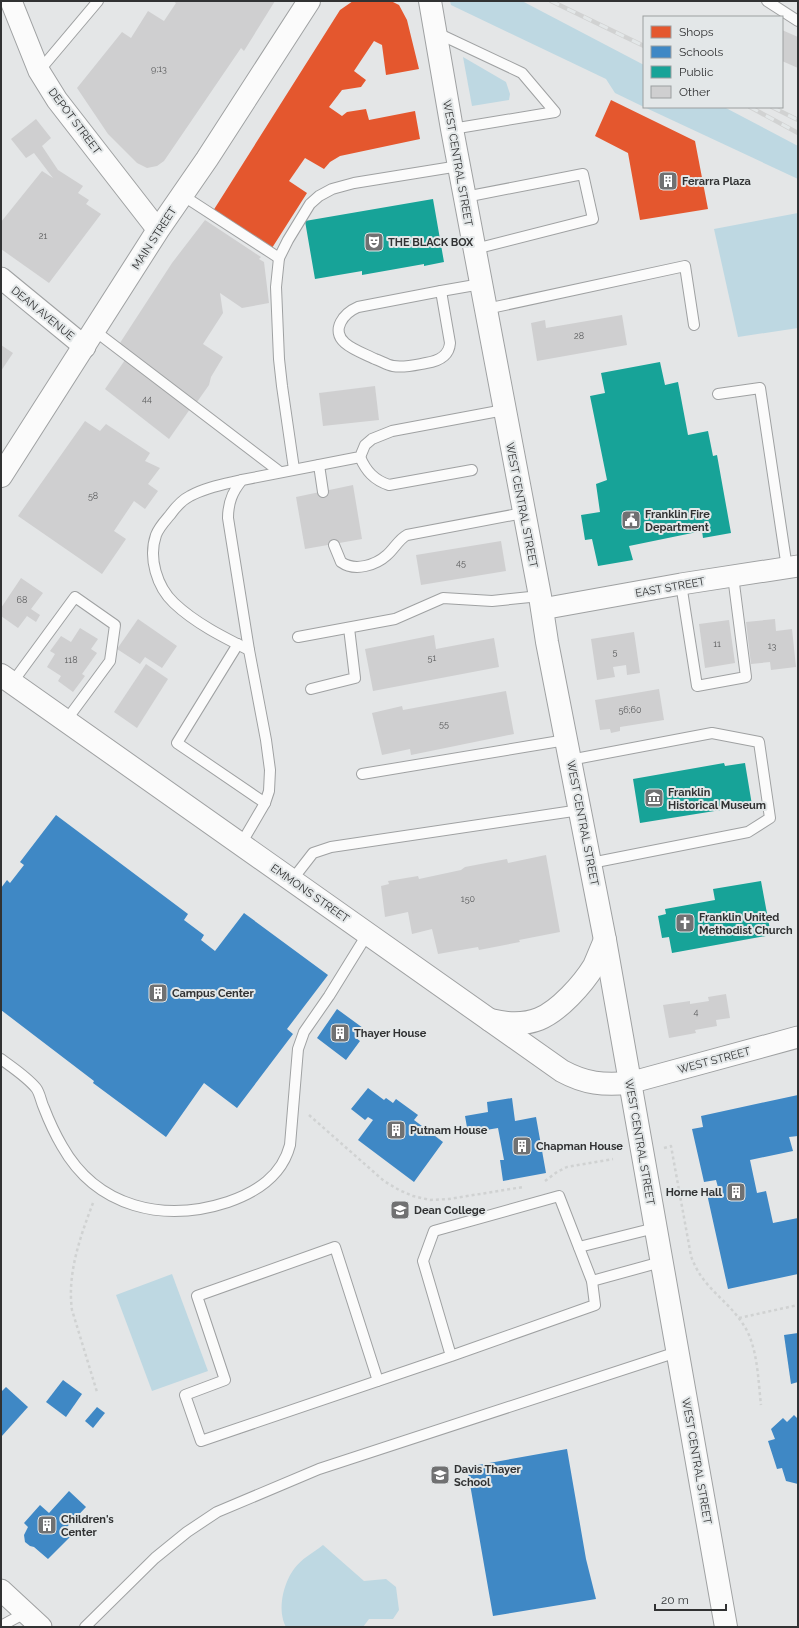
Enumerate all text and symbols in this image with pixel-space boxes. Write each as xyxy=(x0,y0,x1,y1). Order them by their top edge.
legend xyxy=(643,16,783,108)
text: Shops xyxy=(679,25,714,39)
text: Schools xyxy=(679,45,723,59)
house number: 9;13 xyxy=(151,64,167,74)
text: Public xyxy=(679,65,714,79)
text: Other xyxy=(679,85,711,99)
street label: DEPOT STREET xyxy=(46,86,104,157)
street label: WEST CENTRAL STREET xyxy=(440,99,475,227)
building icon: Ferarra Plaza xyxy=(657,170,679,192)
place label: Ferarra Plaza xyxy=(682,175,751,188)
street label: MAIN STREET xyxy=(129,204,180,272)
house number: 21 xyxy=(39,231,47,241)
theatre icon: THE BLACK BOX xyxy=(363,231,385,253)
place label: THE BLACK BOX xyxy=(388,236,474,249)
street label: DEAN AVENUE xyxy=(9,284,77,343)
house number: 28 xyxy=(574,331,584,341)
house number: 44 xyxy=(142,394,152,404)
street label: WEST CENTRAL STREET xyxy=(503,441,540,569)
house number: 58 xyxy=(88,491,98,501)
place label: Franklin Fire Department xyxy=(645,508,710,534)
public building icon: Franklin Fire Department xyxy=(620,509,642,531)
house number: 45 xyxy=(456,558,466,568)
street label: EAST STREET xyxy=(634,575,706,600)
house number: 68 xyxy=(17,595,27,605)
house number: 11 xyxy=(713,639,721,649)
house number: 13 xyxy=(768,641,777,651)
house number: 5 xyxy=(613,647,618,657)
house number: 51 xyxy=(428,653,437,663)
house number: 118 xyxy=(64,655,78,665)
house number: 56;60 xyxy=(618,705,642,715)
house number: 55 xyxy=(439,719,449,729)
street label: WEST CENTRAL STREET xyxy=(564,759,601,887)
place label: Franklin Historical Museum xyxy=(668,786,766,812)
museum icon: Franklin Historical Museum xyxy=(643,787,665,809)
street label: EMMONS STREET xyxy=(268,861,352,926)
house number: 150 xyxy=(461,894,476,904)
place label: Franklin United Methodist Church xyxy=(699,911,793,937)
church icon: Franklin United Methodist Church xyxy=(674,912,696,934)
building icon: Campus Center xyxy=(147,982,169,1004)
place label: Campus Center xyxy=(172,987,254,1000)
house number: 4 xyxy=(694,1007,699,1017)
building icon: Thayer House xyxy=(329,1022,351,1044)
place label: Thayer House xyxy=(354,1027,427,1040)
street label: WEST STREET xyxy=(676,1044,752,1076)
street label: WEST CENTRAL STREET xyxy=(622,1078,657,1206)
building icon: Putnam House xyxy=(385,1119,407,1141)
place label: Putnam House xyxy=(410,1124,488,1137)
building icon: Chapman House xyxy=(511,1135,533,1157)
place label: Chapman House xyxy=(536,1140,623,1153)
building icon: Horne Hall xyxy=(725,1181,747,1203)
place label: Horne Hall xyxy=(666,1186,723,1199)
school or university icon: Dean College xyxy=(389,1199,411,1221)
place label: Dean College xyxy=(414,1204,486,1217)
street label: WEST CENTRAL STREET xyxy=(679,1397,714,1525)
place label: Davis Thayer School xyxy=(454,1463,522,1489)
school or university icon: Davis Thayer School xyxy=(429,1464,451,1486)
place label: Children's Center xyxy=(61,1513,114,1539)
building icon: Children's Center xyxy=(36,1514,58,1536)
scale bar xyxy=(655,1586,726,1612)
text: 20 m xyxy=(661,1593,689,1607)

